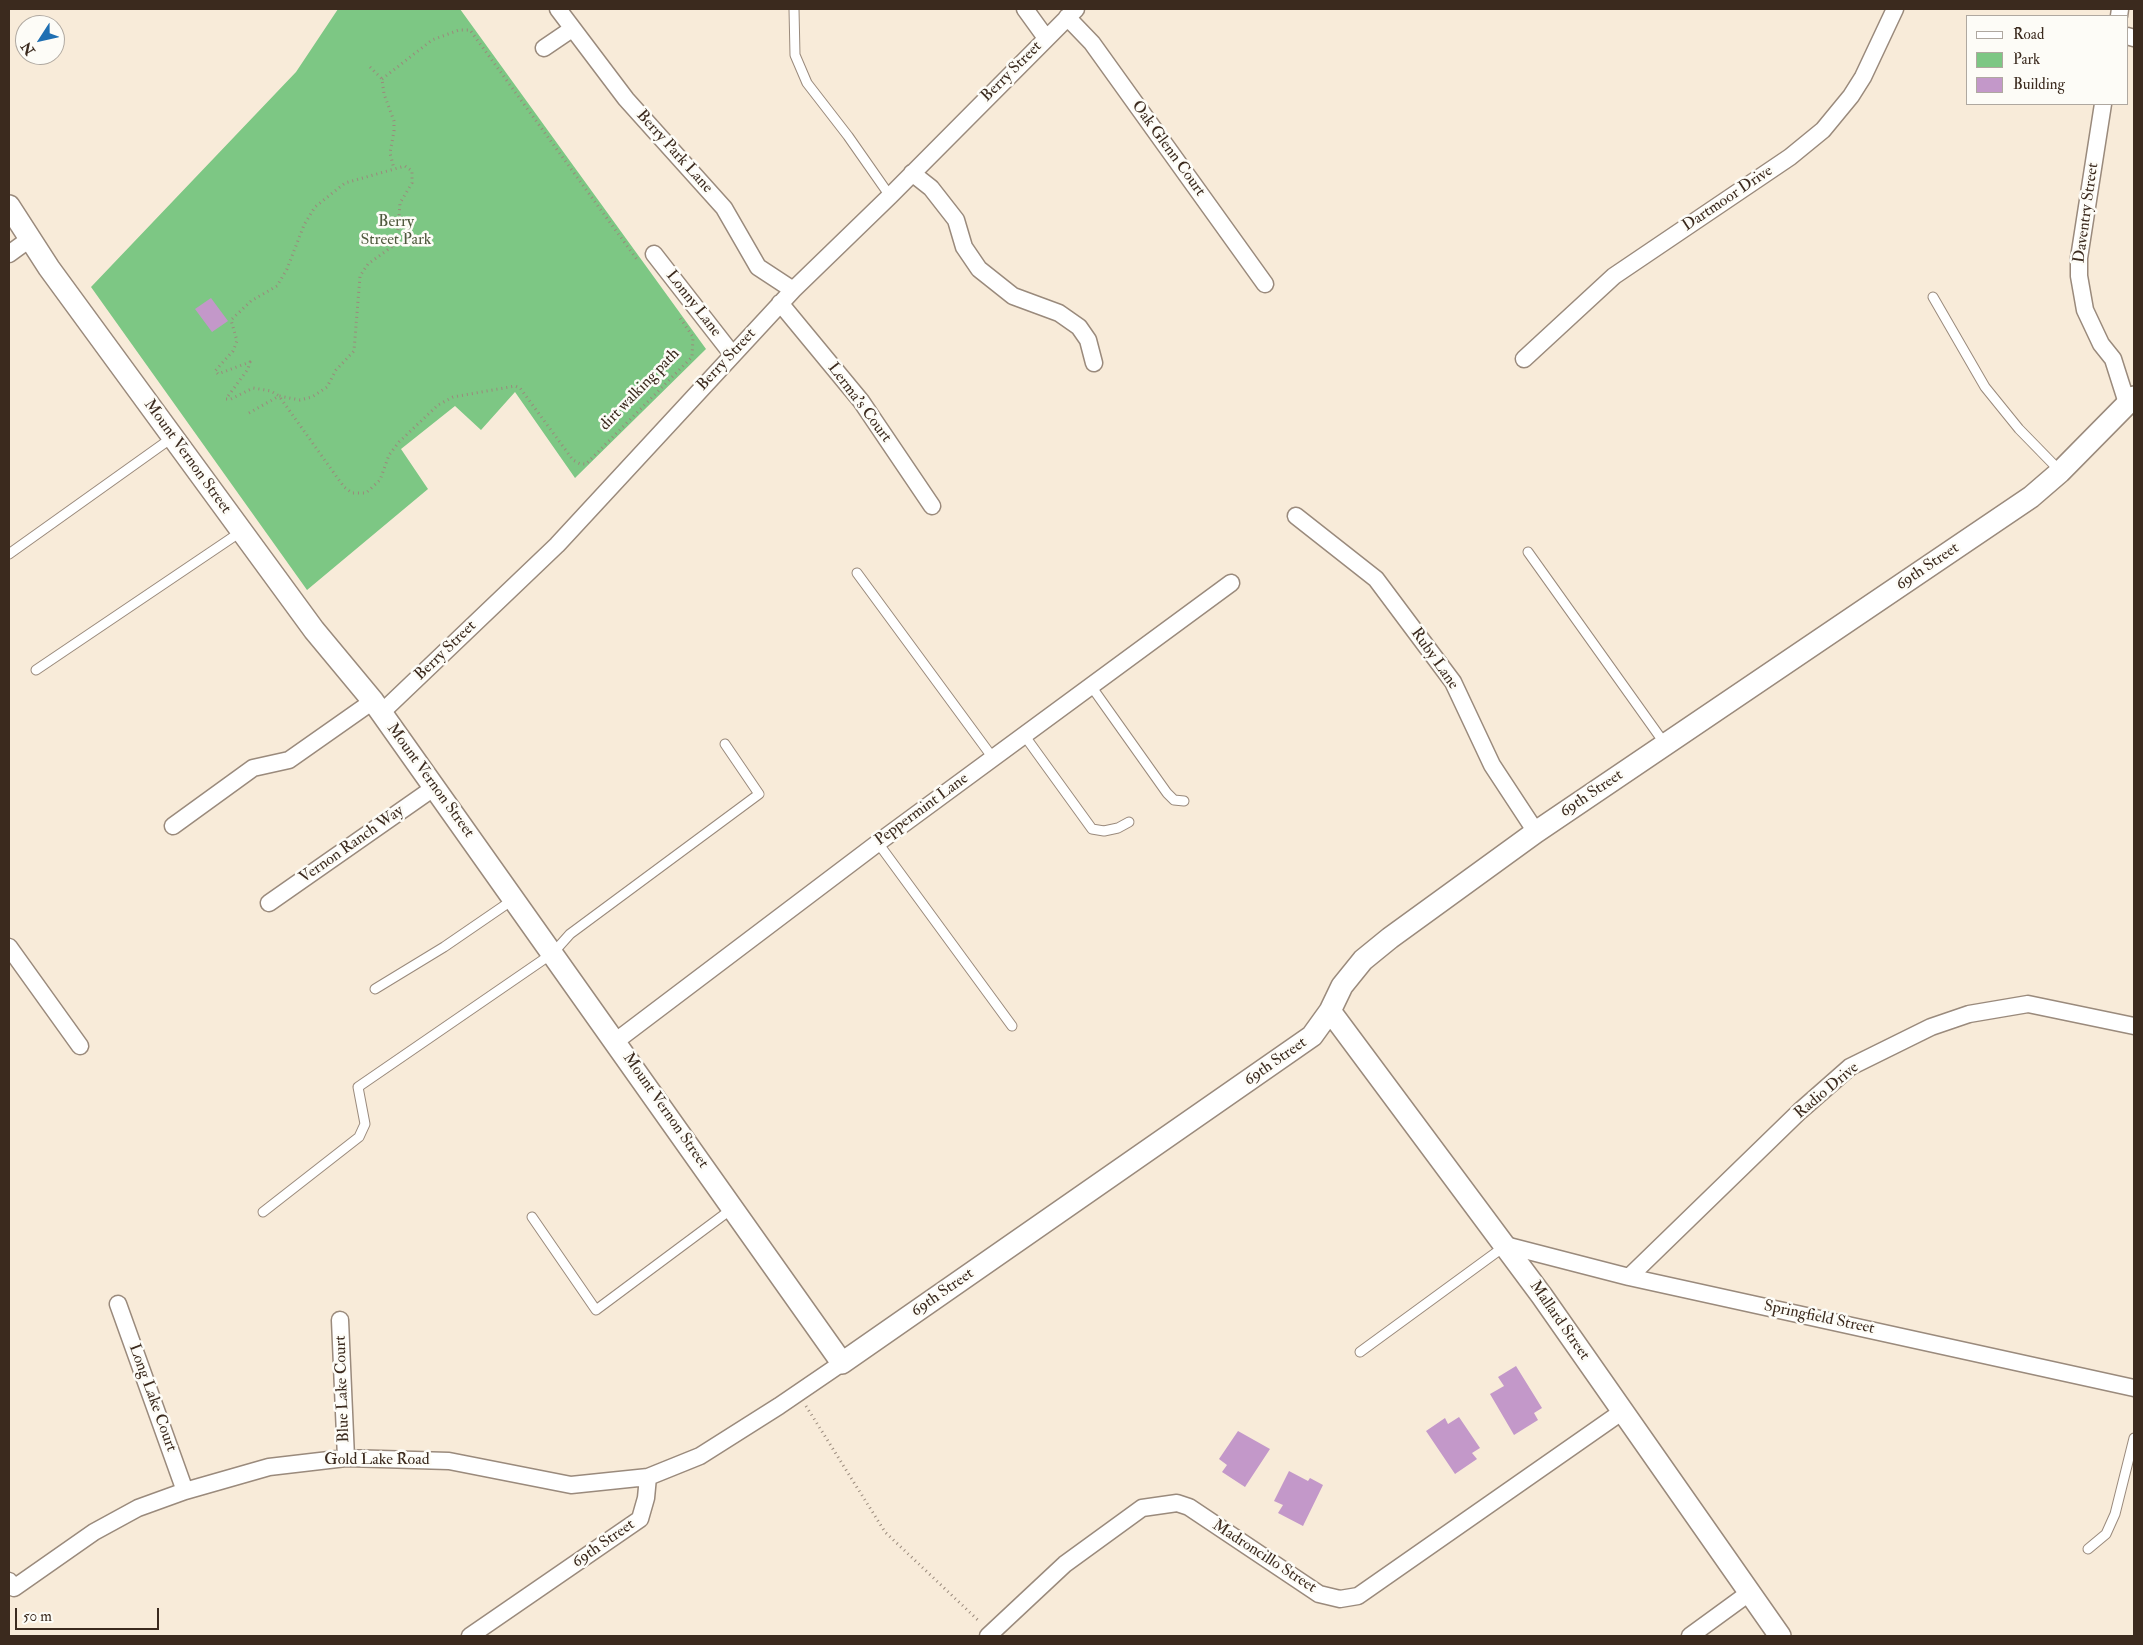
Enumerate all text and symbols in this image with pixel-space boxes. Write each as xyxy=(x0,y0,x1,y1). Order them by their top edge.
north arrow xyxy=(15,15,65,65)
legend xyxy=(1966,15,2128,105)
text: Road xyxy=(2013,25,2044,44)
text: N xyxy=(18,38,39,58)
street label: Berry Street xyxy=(978,38,1046,106)
text: Park xyxy=(2013,50,2040,69)
text: Building xyxy=(2013,75,2065,94)
street label: Oak Glenn Court xyxy=(1127,97,1209,201)
street label: Berry Park Lane xyxy=(632,107,716,197)
street label: Dartmoor Drive xyxy=(1679,162,1777,236)
street label: Daventry Street xyxy=(2070,162,2104,264)
park label: Berry Street Park xyxy=(360,213,432,251)
street label: Lonny Lane xyxy=(661,267,725,341)
street label: Berry Street xyxy=(693,325,761,395)
street label: dirt walking path xyxy=(596,345,684,435)
street label: Lerma's Court xyxy=(823,359,895,447)
street label: Mount Vernon Street xyxy=(139,396,235,518)
street label: 69th Street xyxy=(1893,539,1963,595)
street label: Berry Street xyxy=(411,617,481,685)
street label: Ruby Lane xyxy=(1406,624,1462,694)
street label: Mount Vernon Street xyxy=(382,720,478,842)
street label: 69th Street xyxy=(1557,766,1627,822)
street label: Peppermint Lane xyxy=(871,770,973,850)
street label: Vernon Ranch Way xyxy=(296,802,408,888)
street label: 69th Street xyxy=(1241,1034,1311,1090)
street label: Mount Vernon Street xyxy=(618,1050,712,1172)
street label: Radio Drive xyxy=(1791,1059,1863,1123)
street label: 69th Street xyxy=(908,1265,978,1321)
street label: Mallard Street xyxy=(1525,1278,1593,1364)
street label: Springfield Street xyxy=(1762,1297,1876,1339)
street label: Blue Lake Court xyxy=(332,1335,354,1443)
street label: Long Lake Court xyxy=(124,1341,180,1455)
street label: Gold Lake Road xyxy=(324,1451,430,1471)
street label: 69th Street xyxy=(569,1516,639,1572)
street label: Madroncillo Street xyxy=(1208,1516,1320,1598)
scale bar xyxy=(18,1598,161,1630)
text: 50 m xyxy=(23,1607,52,1626)

